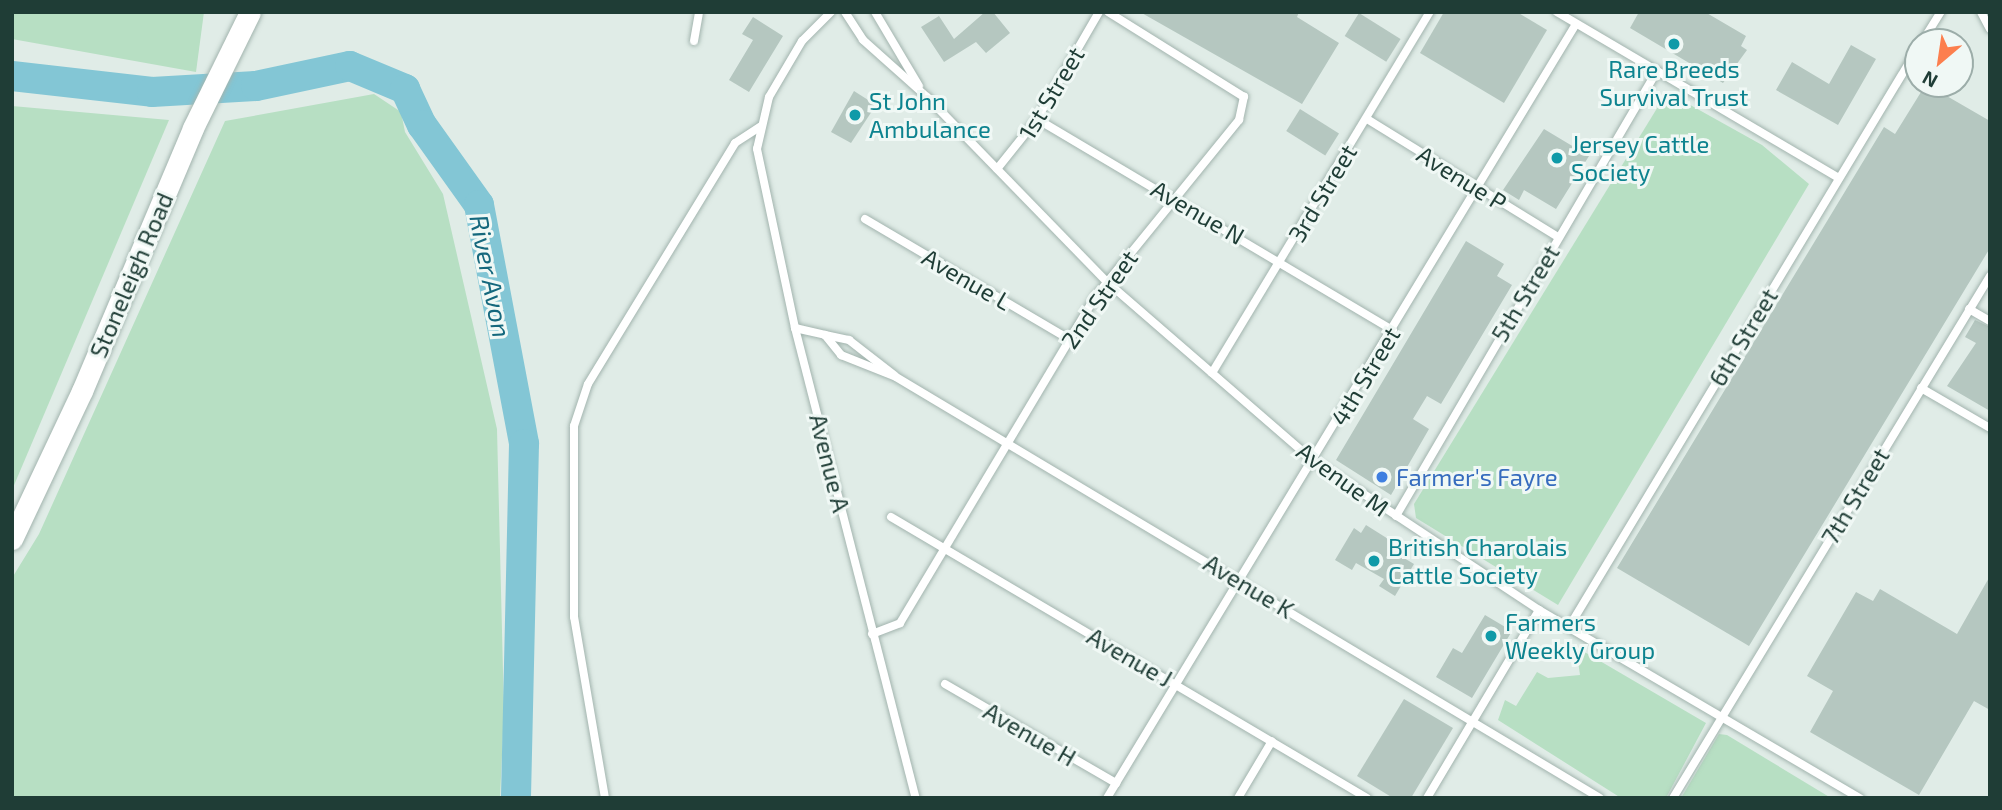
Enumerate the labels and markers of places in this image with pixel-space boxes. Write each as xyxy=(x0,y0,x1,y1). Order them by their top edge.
marker: Rare Breeds Survival Trust xyxy=(1666,36,1682,52)
place label: Rare Breeds Survival Trust xyxy=(1599,55,1749,111)
place label: St John Ambulance xyxy=(869,87,991,143)
marker: St John Ambulance xyxy=(847,107,863,123)
place label: Jersey Cattle Society xyxy=(1571,130,1710,186)
marker: Jersey Cattle Society xyxy=(1549,150,1565,166)
place label: Farmer's Fayre xyxy=(1396,463,1558,491)
marker: Farmer's Fayre xyxy=(1374,469,1390,485)
place label: British Charolais Cattle Society xyxy=(1388,533,1567,589)
marker: British Charolais Cattle Society xyxy=(1366,553,1382,569)
place label: Farmers Weekly Group xyxy=(1505,608,1656,664)
marker: Farmers Weekly Group xyxy=(1483,628,1499,644)

